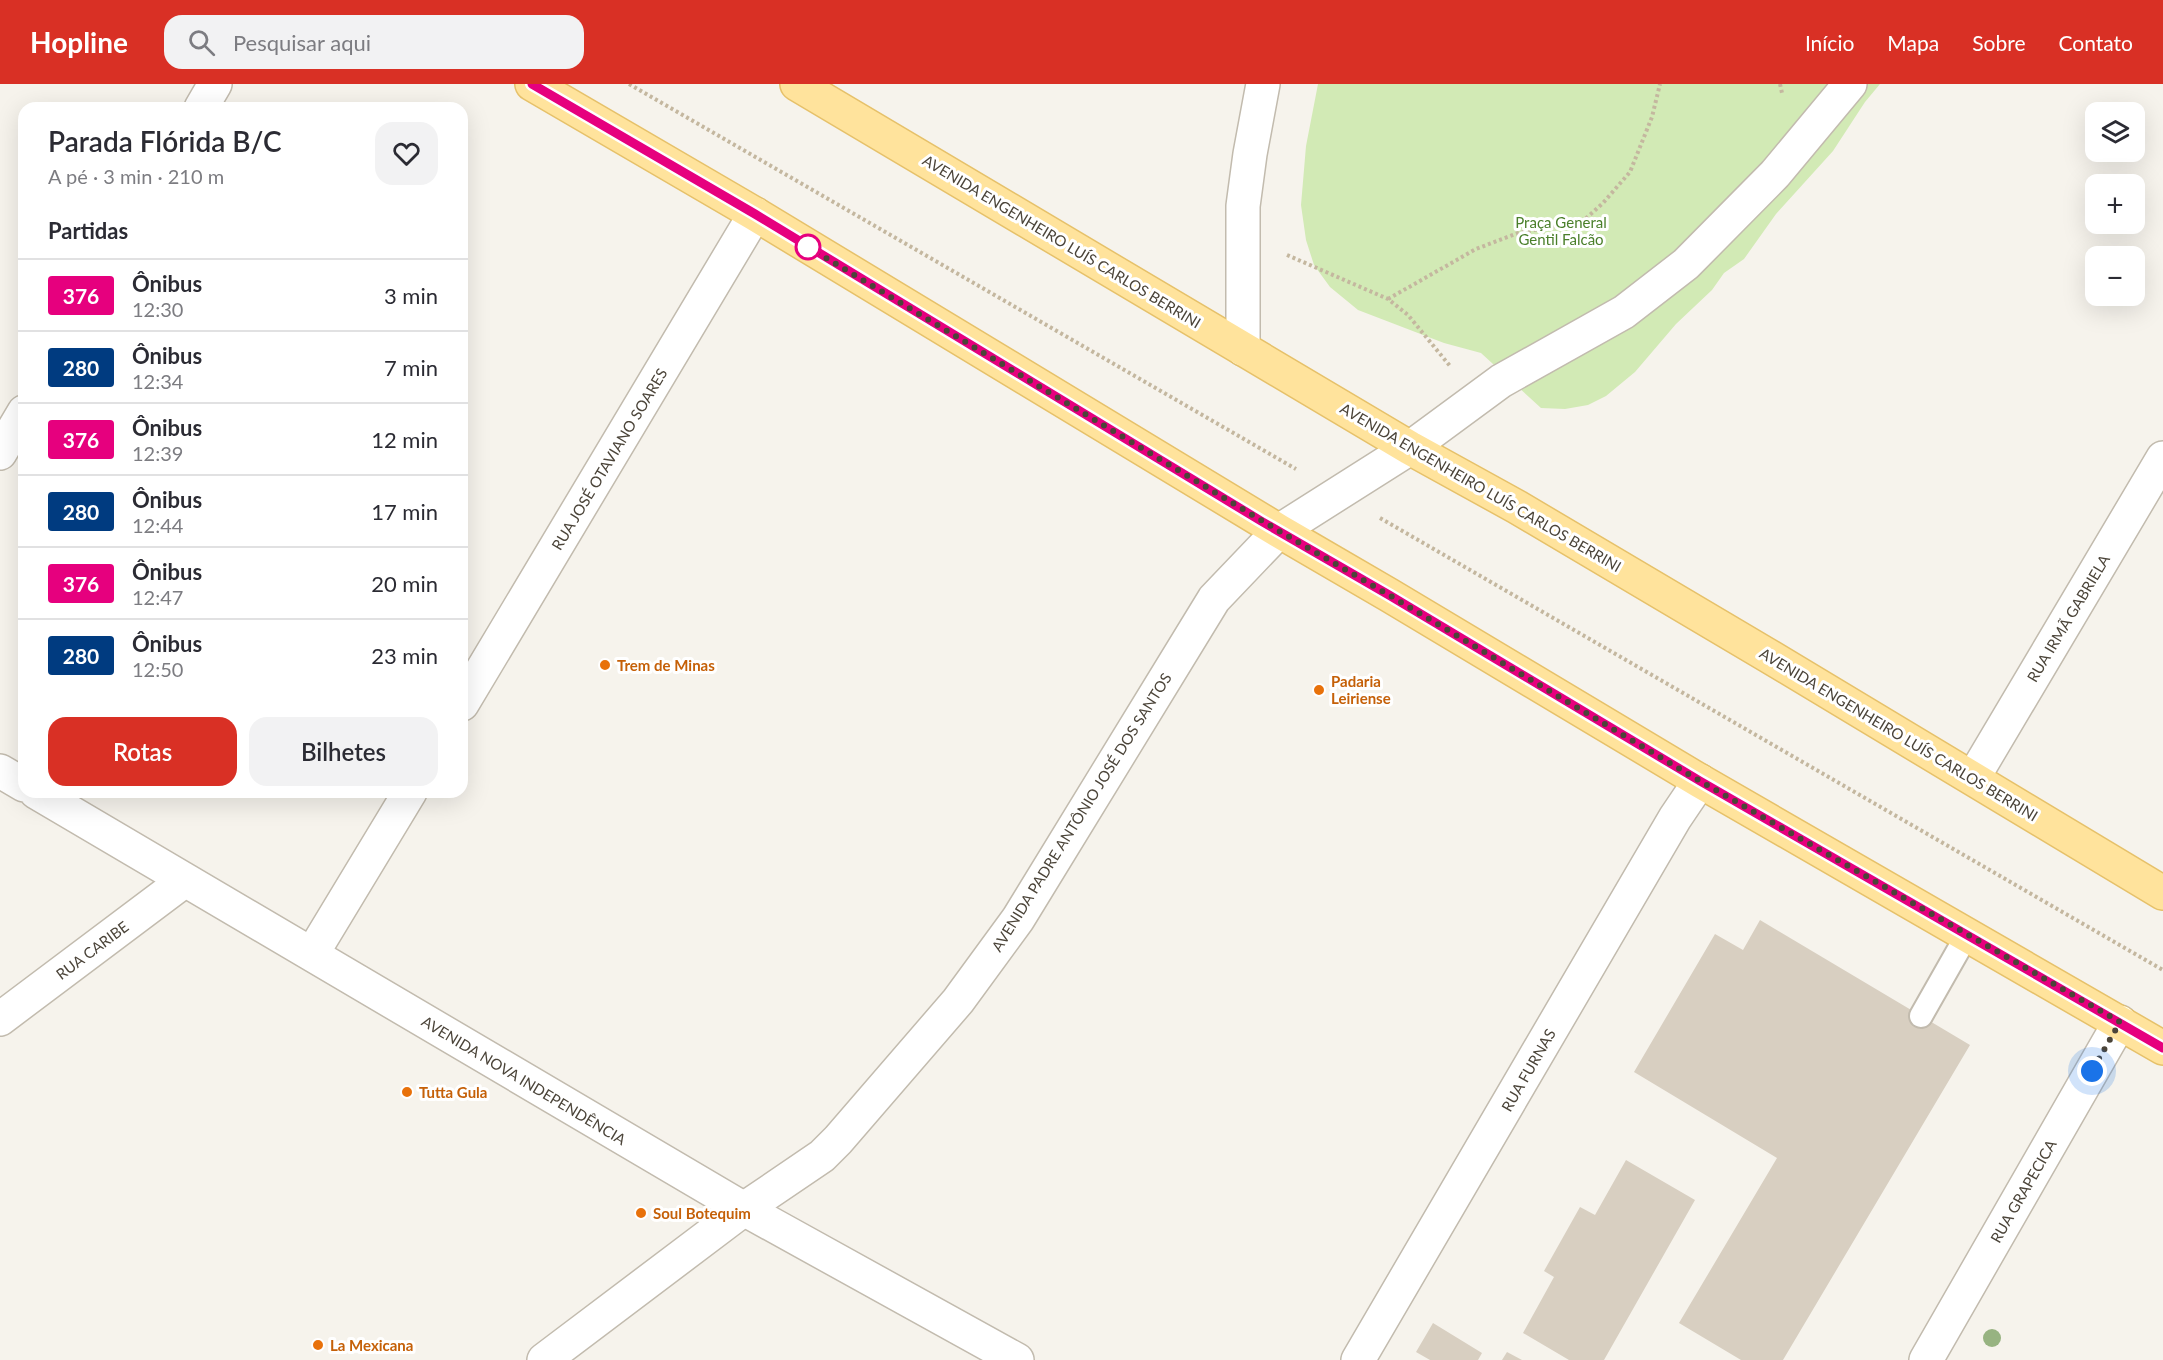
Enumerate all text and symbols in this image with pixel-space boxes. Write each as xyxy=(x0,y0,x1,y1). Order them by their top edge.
search box xyxy=(164,15,584,69)
text: Hopline xyxy=(30,25,128,59)
icon: search xyxy=(185,26,218,59)
text: Pesquisar aqui xyxy=(233,29,371,56)
text: Início xyxy=(1805,30,1854,55)
text: Mapa xyxy=(1887,30,1939,55)
text: Sobre xyxy=(1972,30,2025,55)
text: Contato xyxy=(2058,30,2133,55)
map controls xyxy=(2085,102,2145,306)
button: layers xyxy=(2085,102,2145,162)
button: heart xyxy=(375,122,438,185)
text: Parada Flórida B/C xyxy=(48,124,282,158)
street label: AVENIDA ENGENHEIRO LUÍS CARLOS BERRINI xyxy=(920,151,1204,331)
text: A pé · 3 min · 210 m xyxy=(48,164,224,188)
button: + xyxy=(2085,174,2145,234)
park label: Praça General Gentil Falcão xyxy=(1515,213,1607,248)
text: Partidas xyxy=(48,217,128,244)
unlabelled marker xyxy=(795,234,821,260)
button: − xyxy=(2085,246,2145,306)
text: Ônibus xyxy=(132,270,202,297)
text: 3 min xyxy=(384,282,438,309)
text: 376 xyxy=(63,283,99,308)
text: 12:30 xyxy=(132,297,183,321)
text: Ônibus xyxy=(132,342,202,369)
text: 7 min xyxy=(384,354,438,381)
text: 280 xyxy=(63,355,99,380)
street label: RUA JOSÉ OTAVIANO SOARES xyxy=(547,365,671,553)
text: 12:34 xyxy=(132,369,183,393)
street label: AVENIDA ENGENHEIRO LUÍS CARLOS BERRINI xyxy=(1337,399,1625,575)
text: Ônibus xyxy=(132,414,202,441)
text: 12 min xyxy=(371,426,438,453)
text: 376 xyxy=(63,427,99,452)
text: 12:39 xyxy=(132,441,183,465)
text: Ônibus xyxy=(132,486,202,513)
text: 17 min xyxy=(371,498,438,525)
text: 280 xyxy=(63,499,99,524)
text: 12:44 xyxy=(132,513,183,537)
street label: RUA IRMÃ GABRIELA xyxy=(2023,550,2114,685)
text: Ônibus xyxy=(132,558,202,585)
text: 20 min xyxy=(371,570,438,597)
text: 376 xyxy=(63,571,99,596)
text: 12:47 xyxy=(132,585,183,609)
text: Ônibus xyxy=(132,630,202,657)
text: 23 min xyxy=(371,642,438,669)
text: 280 xyxy=(63,643,99,668)
street label: AVENIDA ENGENHEIRO LUÍS CARLOS BERRINI xyxy=(1757,644,2041,824)
place label: Trem de Minas xyxy=(617,656,715,674)
text: 12:50 xyxy=(132,657,183,681)
marker: Trem de Minas xyxy=(598,658,612,672)
street label: AVENIDA PADRE ANTÔNIO JOSÉ DOS SANTOS xyxy=(987,669,1175,955)
place label: Padaria Leiriense xyxy=(1331,672,1391,707)
marker: Padaria Leiriense xyxy=(1312,683,1326,697)
button: Rotas xyxy=(48,717,237,786)
button: Bilhetes xyxy=(249,717,438,786)
street label: RUA CARIBE xyxy=(52,917,132,983)
street label: AVENIDA NOVA INDEPENDÊNCIA xyxy=(419,1012,630,1149)
street label: RUA FURNAS xyxy=(1497,1026,1559,1114)
your location xyxy=(2077,1056,2107,1086)
place label: Tutta Gula xyxy=(419,1083,487,1101)
marker: Tutta Gula xyxy=(400,1085,414,1099)
street label: RUA GRAPECICA xyxy=(1986,1136,2060,1246)
place label: Soul Botequim xyxy=(653,1204,751,1222)
marker: Soul Botequim xyxy=(634,1206,648,1220)
place label: La Mexicana xyxy=(330,1336,413,1354)
marker: La Mexicana xyxy=(311,1338,325,1352)

